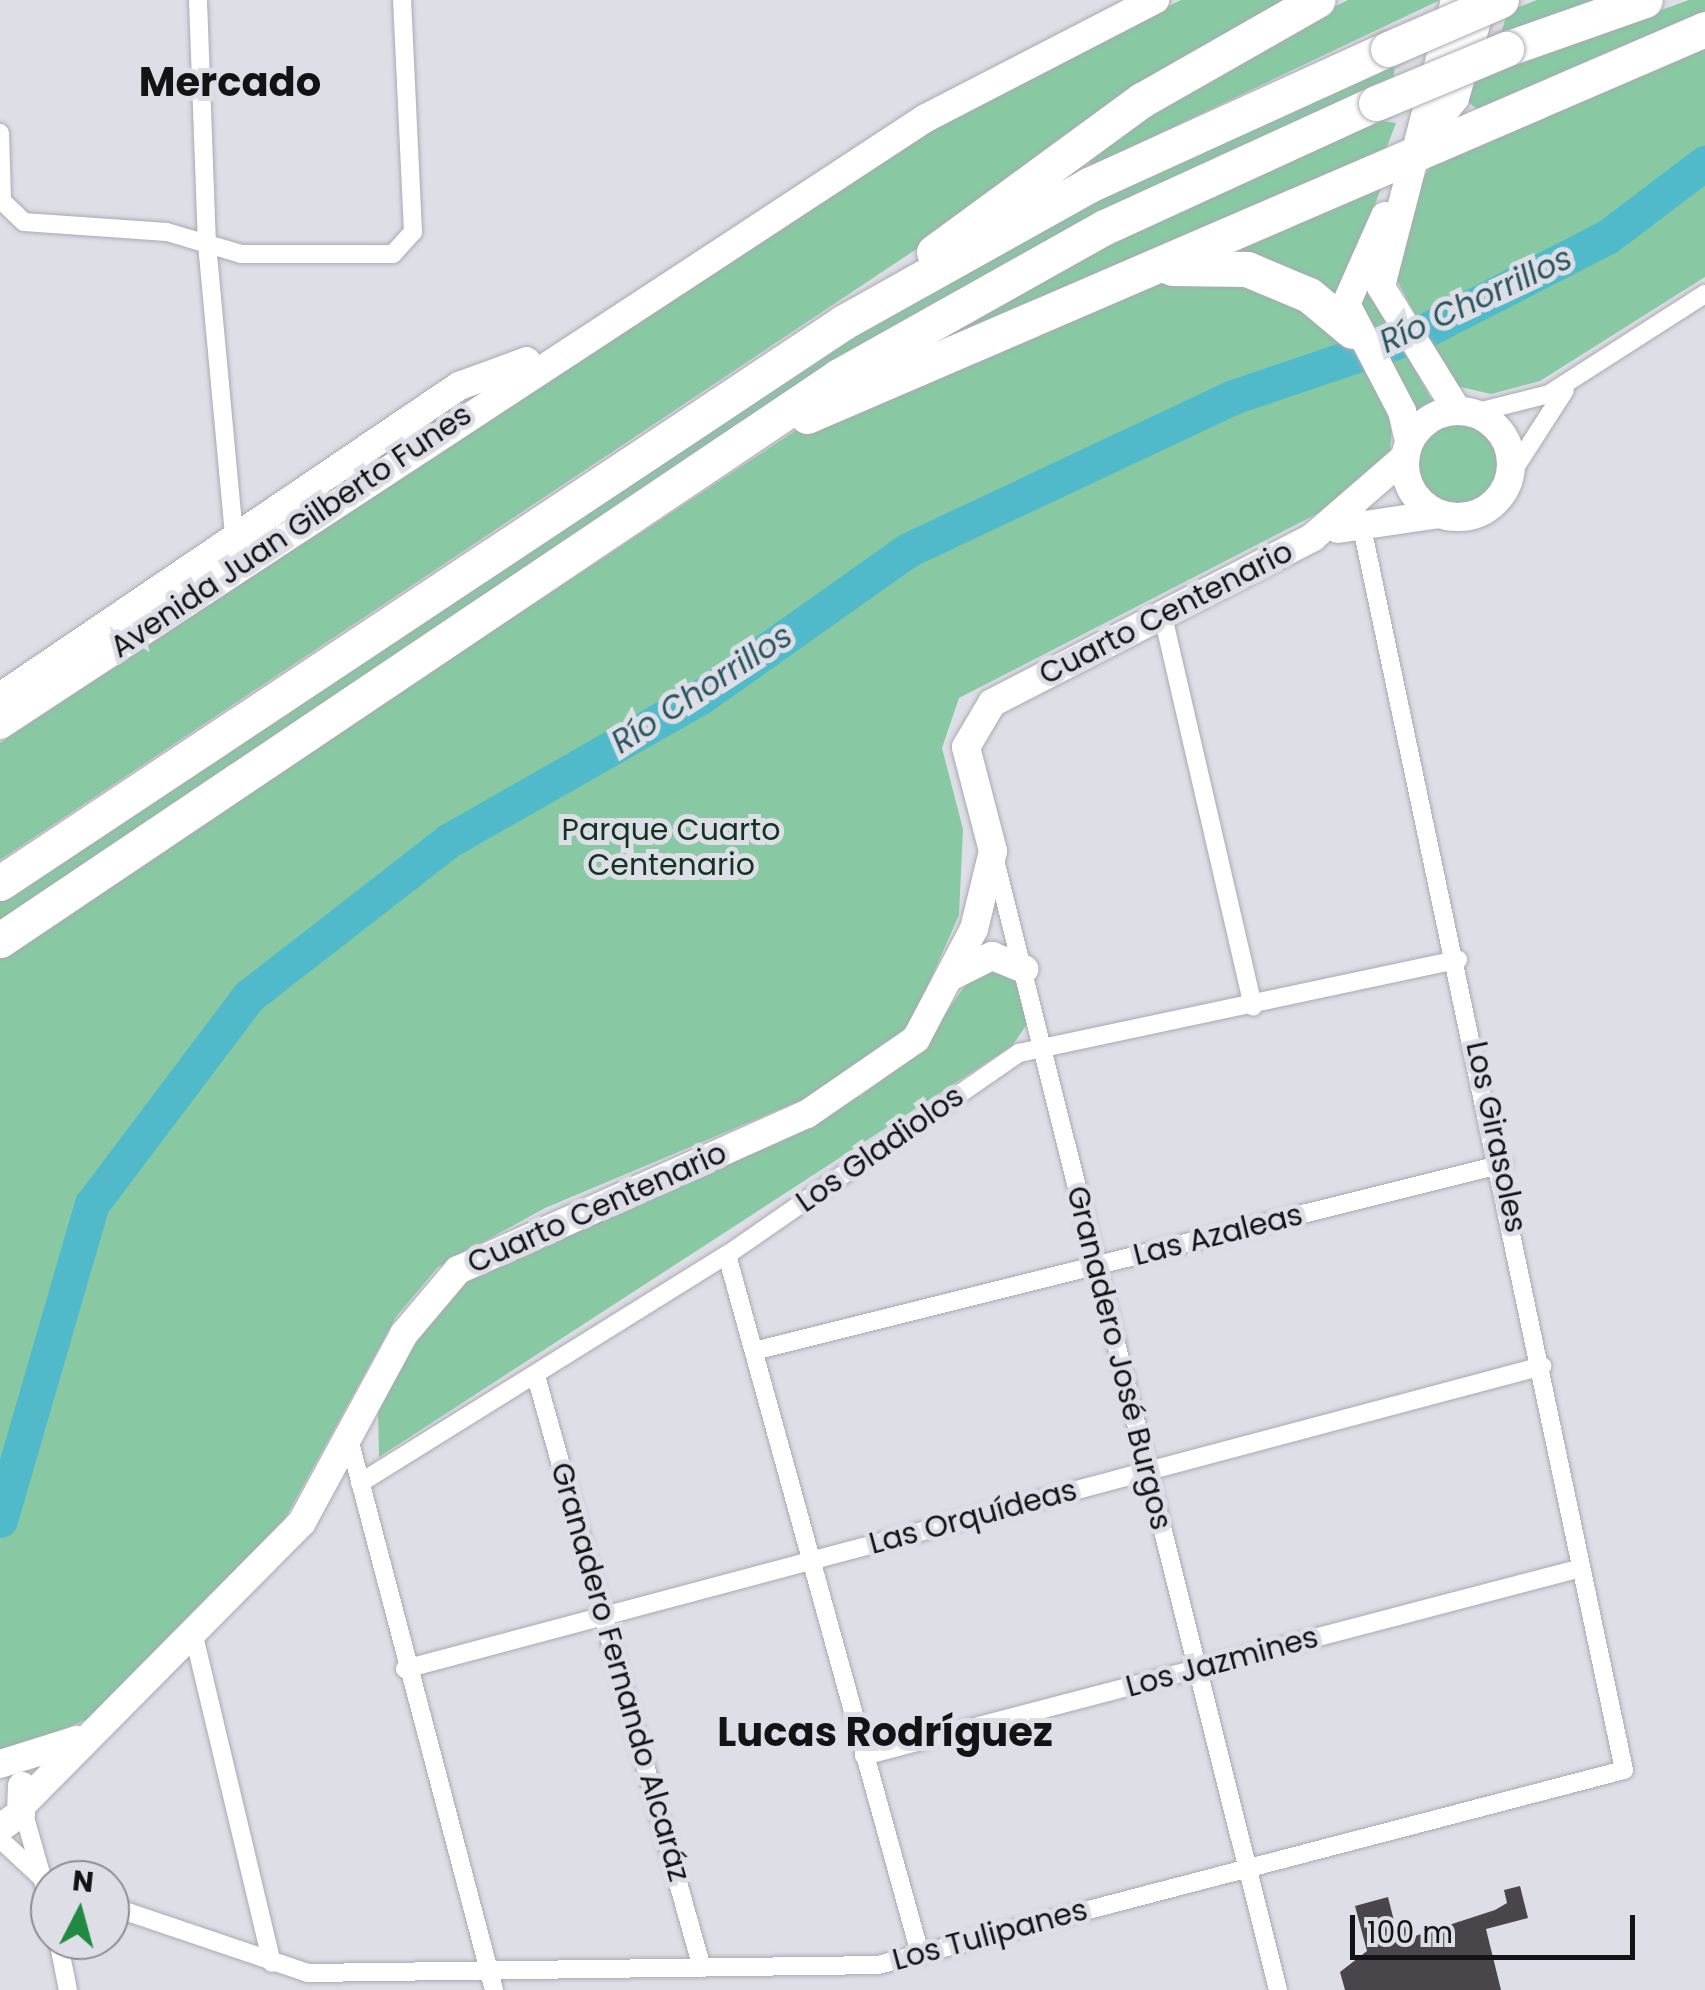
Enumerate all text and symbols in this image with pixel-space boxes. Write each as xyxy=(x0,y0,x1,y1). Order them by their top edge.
district label: Mercado xyxy=(139,58,321,106)
water label: Río Chorrillos xyxy=(1374,239,1578,361)
street label: Avenida Juan Gilberto Funes xyxy=(104,397,478,665)
street label: Cuarto Centenario xyxy=(1033,533,1299,693)
water label: Río Chorrillos xyxy=(604,616,800,762)
park label: Parque Cuarto Centenario xyxy=(562,812,780,882)
street label: Los Girasoles xyxy=(1458,1038,1534,1236)
street label: Los Gladiolos xyxy=(789,1078,971,1220)
street label: Cuarto Centenario xyxy=(462,1135,732,1281)
street label: Granadero José Burgos xyxy=(1059,1182,1179,1534)
street label: Las Azaleas xyxy=(1130,1197,1306,1273)
street label: Granadero Fernando Alcaráz xyxy=(543,1459,697,1885)
street label: Las Orquídeas xyxy=(865,1472,1081,1562)
street label: Los Jazmines xyxy=(1122,1619,1322,1705)
district label: Lucas Rodríguez xyxy=(717,1708,1053,1756)
north arrow xyxy=(30,1860,130,1960)
text: N xyxy=(70,1861,95,1902)
street label: Los Tulipanes xyxy=(889,1892,1091,1978)
scale bar xyxy=(1355,1895,1640,1957)
text: 100 m xyxy=(1367,1911,1453,1954)

